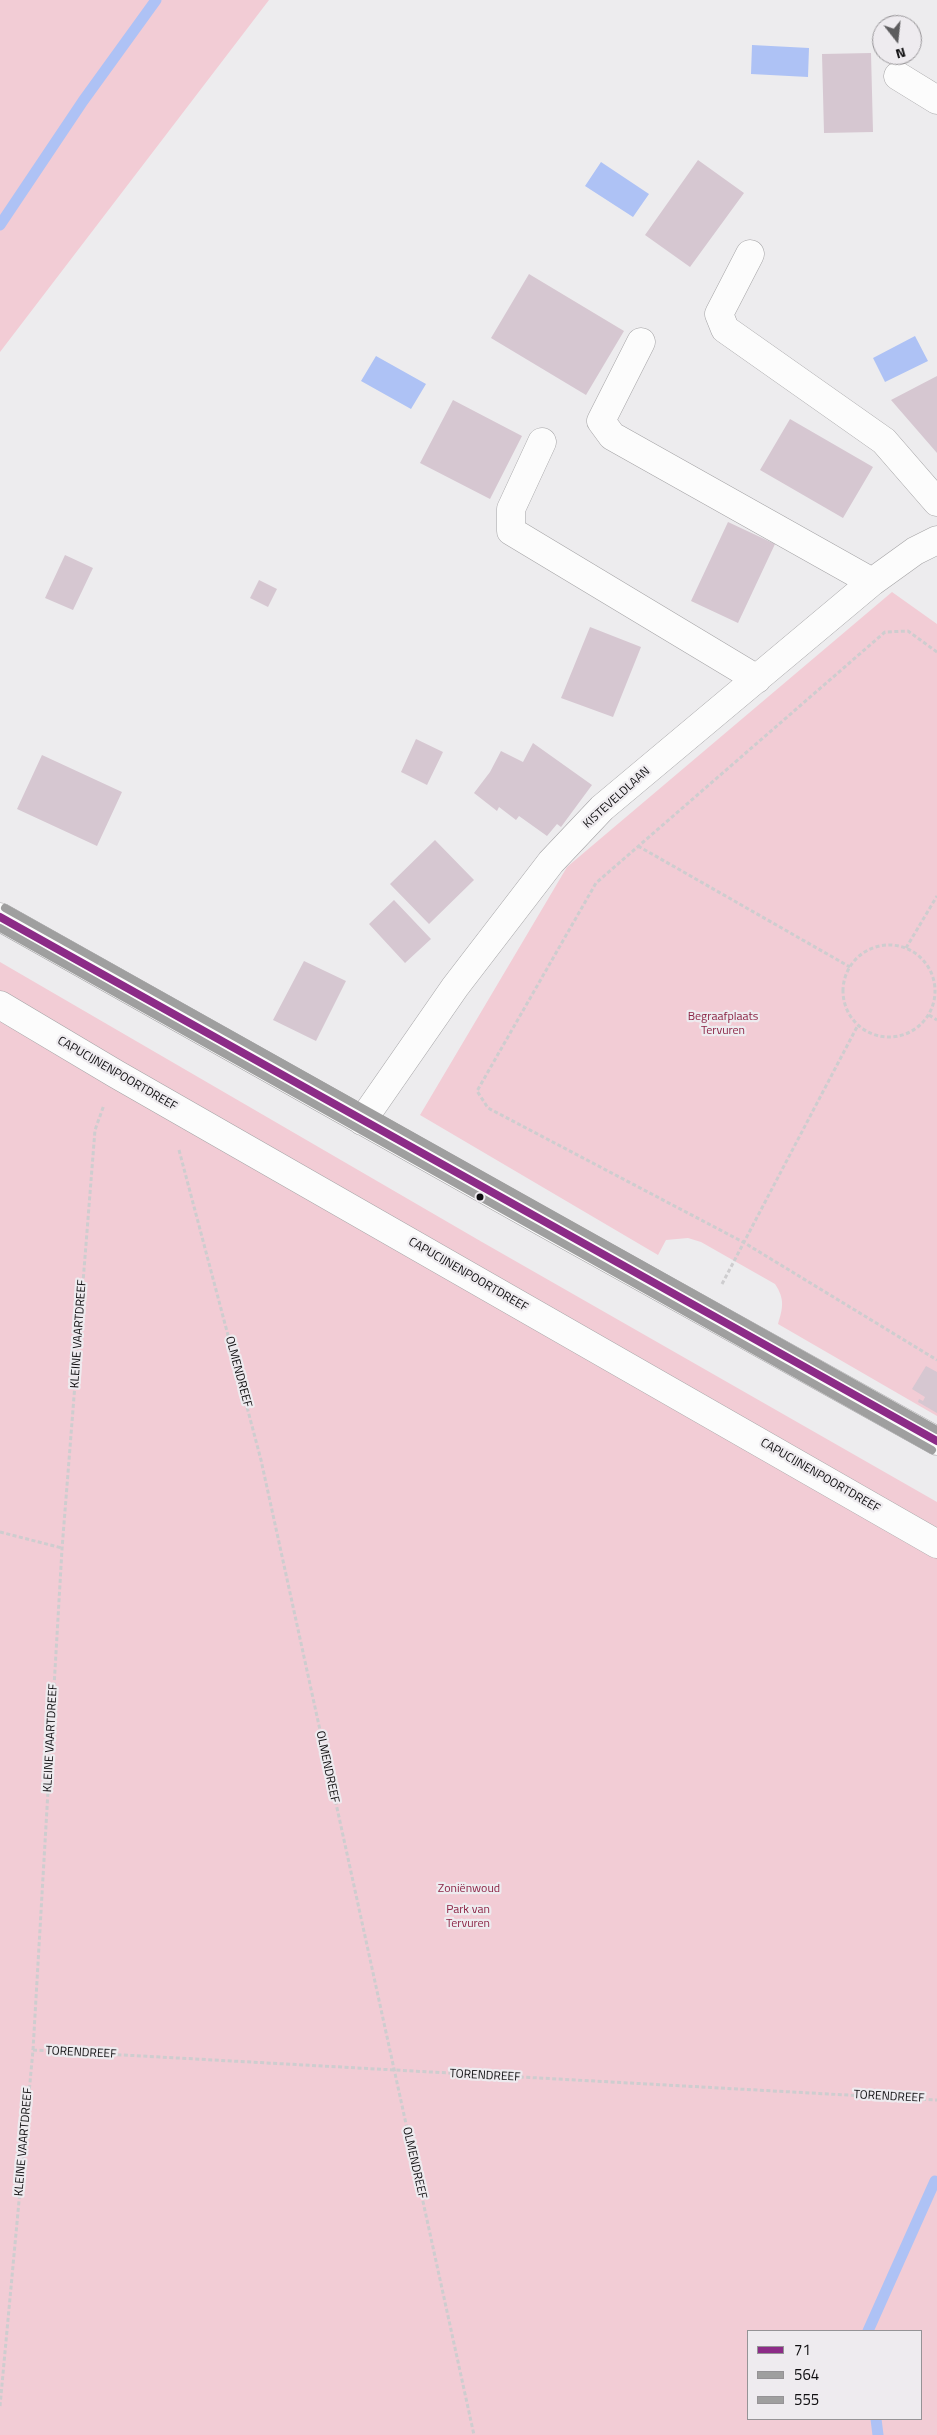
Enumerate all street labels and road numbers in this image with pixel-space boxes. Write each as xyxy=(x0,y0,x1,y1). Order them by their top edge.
street label: KISTEVELDLAAN xyxy=(581,764,653,832)
street label: CAPUCIJNENPOORTDREEF xyxy=(55,1034,179,1114)
street label: CAPUCIJNENPOORTDREEF xyxy=(406,1235,530,1315)
street label: KLEINE VAARTDREEF xyxy=(68,1279,90,1389)
street label: OLMENDREEF xyxy=(222,1335,254,1409)
street label: CAPUCIJNENPOORTDREEF xyxy=(758,1436,882,1516)
street label: KLEINE VAARTDREEF xyxy=(41,1683,61,1793)
street label: OLMENDREEF xyxy=(312,1730,342,1804)
street label: TORENDREEF xyxy=(45,2044,117,2062)
street label: TORENDREEF xyxy=(449,2067,521,2085)
street label: KLEINE VAARTDREEF xyxy=(12,2087,36,2197)
street label: TORENDREEF xyxy=(853,2088,925,2106)
street label: OLMENDREEF xyxy=(399,2126,429,2200)

